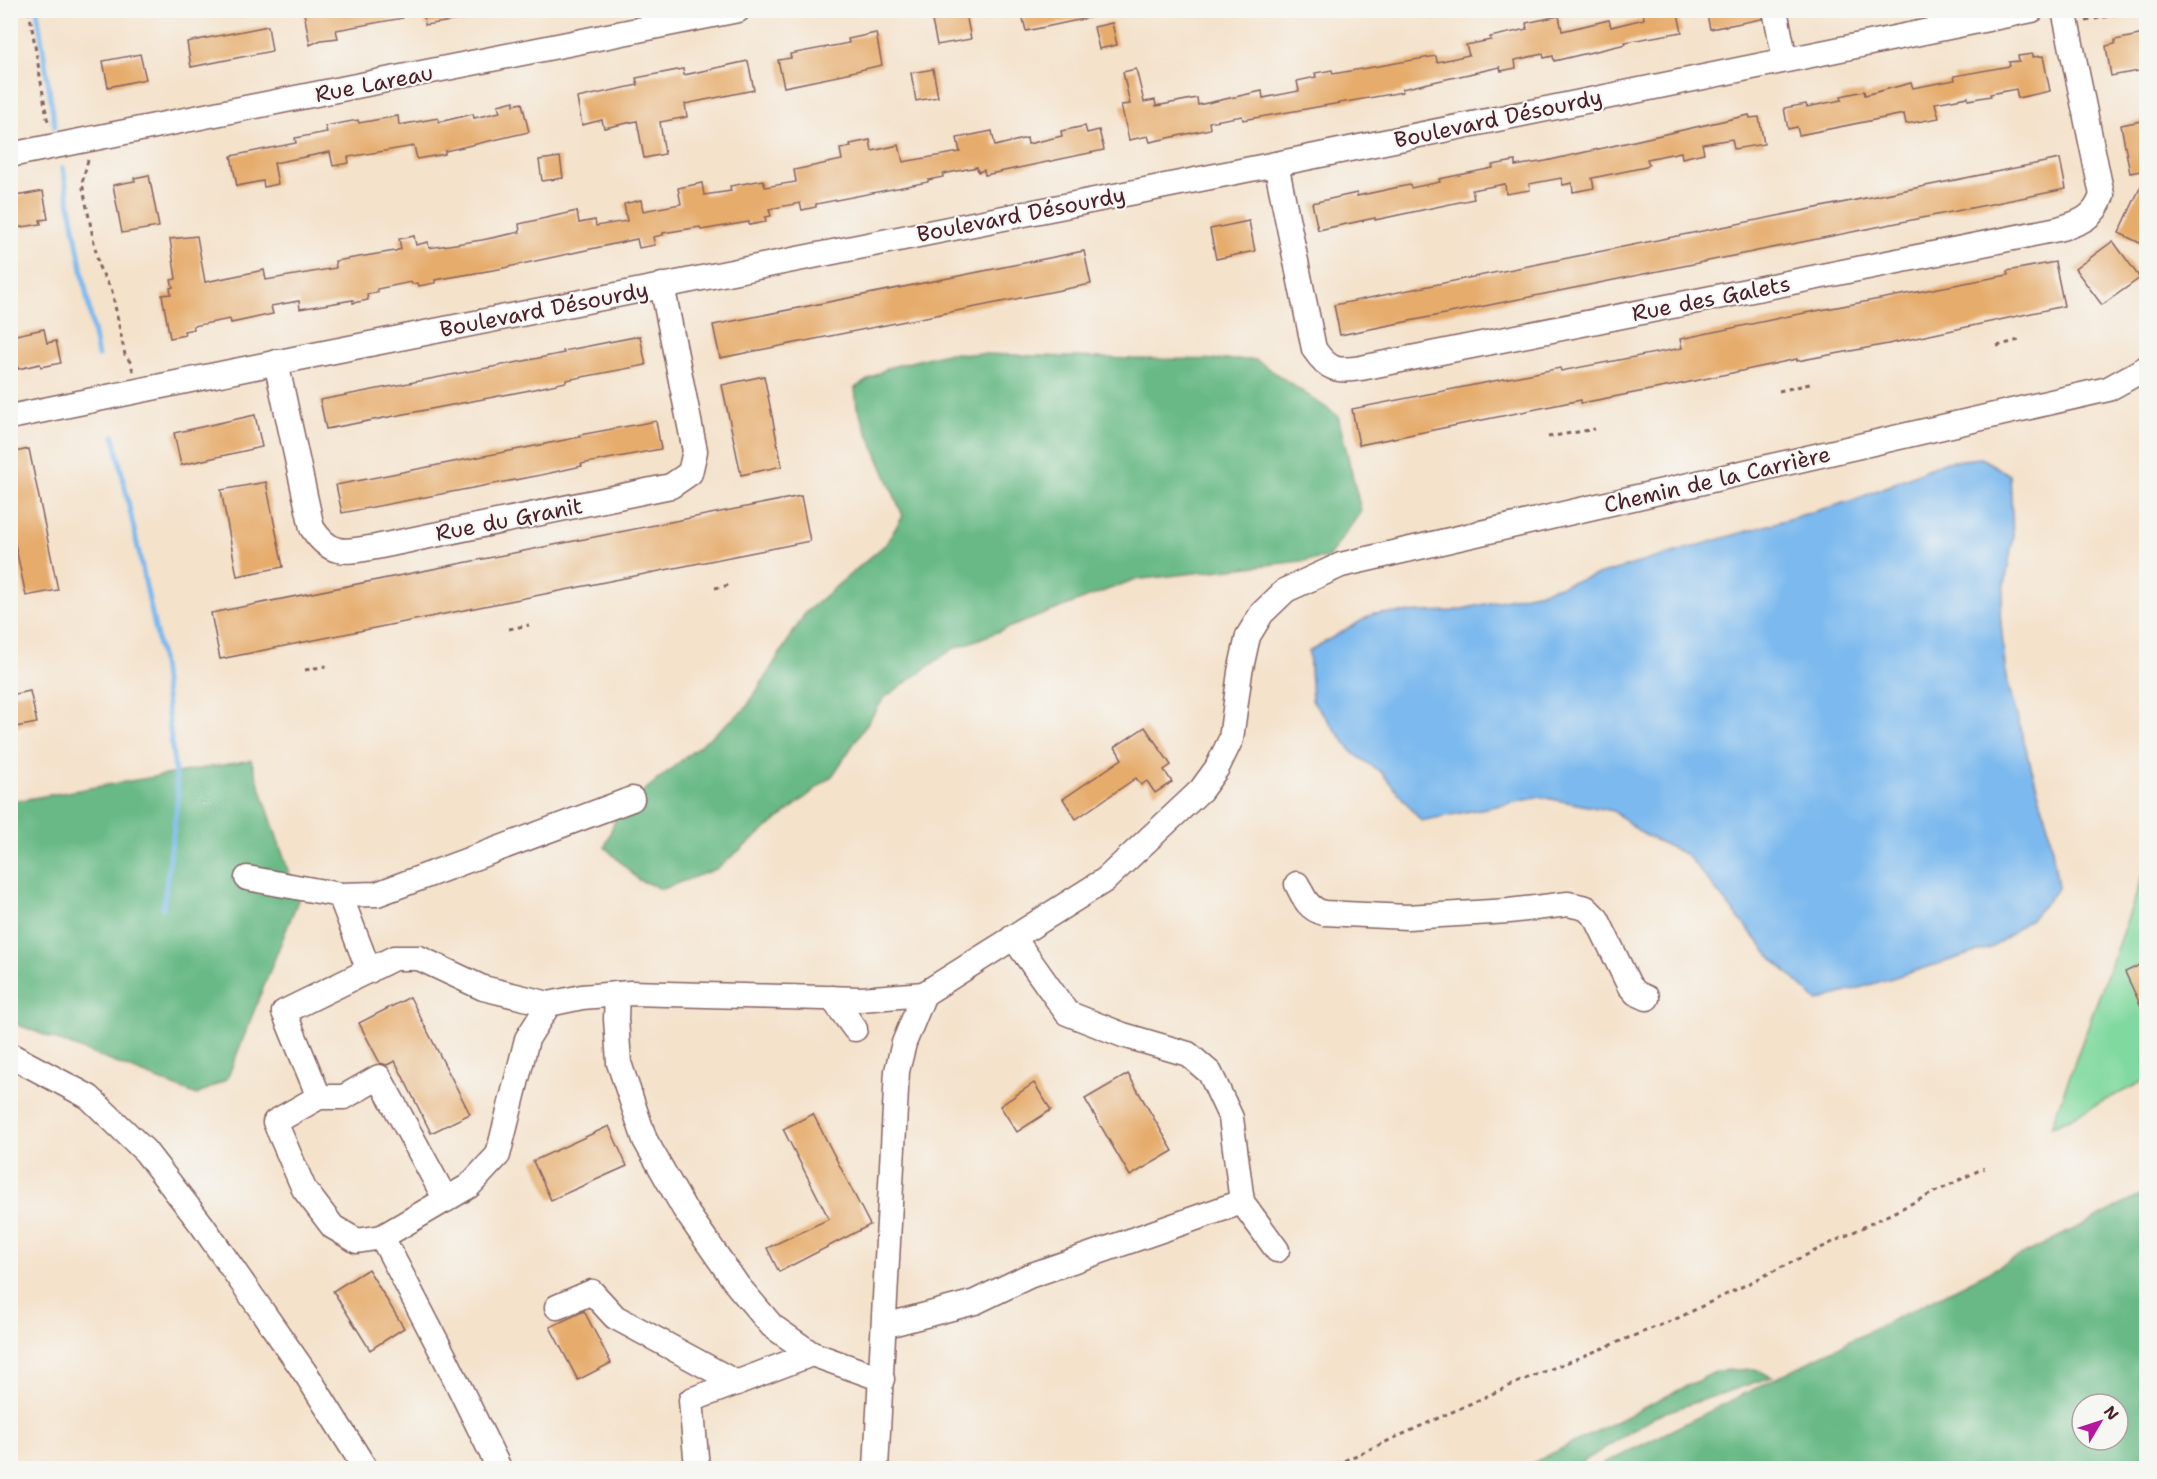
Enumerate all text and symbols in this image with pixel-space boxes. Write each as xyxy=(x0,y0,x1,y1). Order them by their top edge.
street label: Rue Lareau xyxy=(313,58,436,109)
street label: Boulevard Désourdy xyxy=(1391,82,1605,155)
street label: Boulevard Désourdy xyxy=(914,180,1128,249)
street label: Rue des Galets xyxy=(1629,269,1793,328)
street label: Boulevard Désourdy xyxy=(437,275,651,344)
street label: Chemin de la Carrière xyxy=(1601,439,1833,520)
street label: Rue du Granit xyxy=(433,491,585,548)
north arrow xyxy=(2070,1392,2130,1452)
text: N xyxy=(2099,1401,2123,1424)

